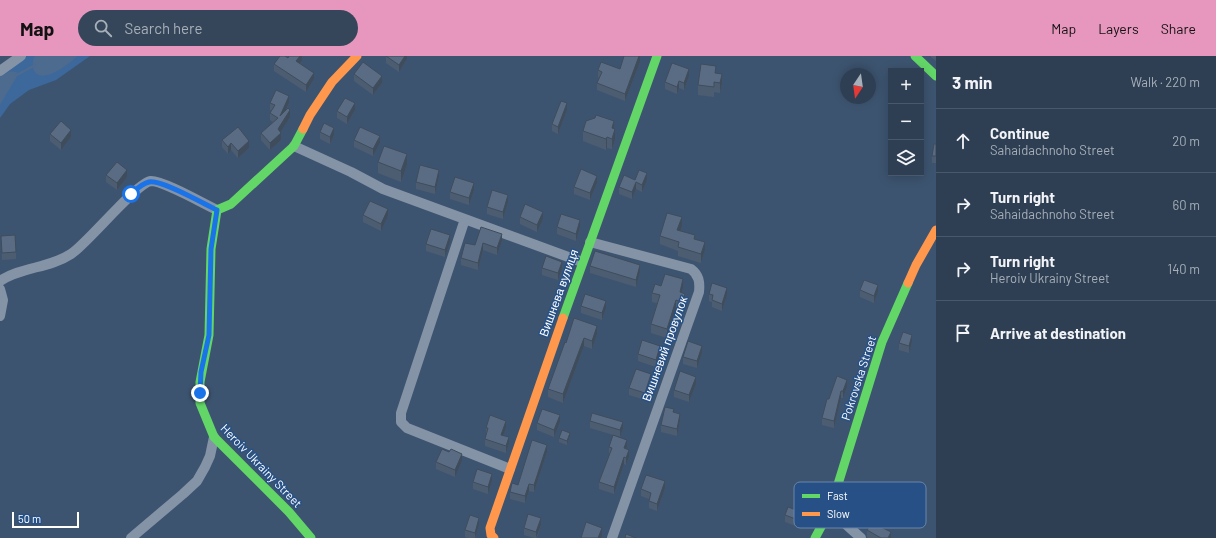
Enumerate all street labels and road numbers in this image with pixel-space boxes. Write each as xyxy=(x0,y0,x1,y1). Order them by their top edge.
street label: Вишнева вулиця xyxy=(536,247,581,339)
street label: Вишневий провулок xyxy=(639,294,691,403)
street label: Pokrovska Street xyxy=(838,334,878,422)
street label: Heroiv Ukrainy Street xyxy=(218,421,305,510)

